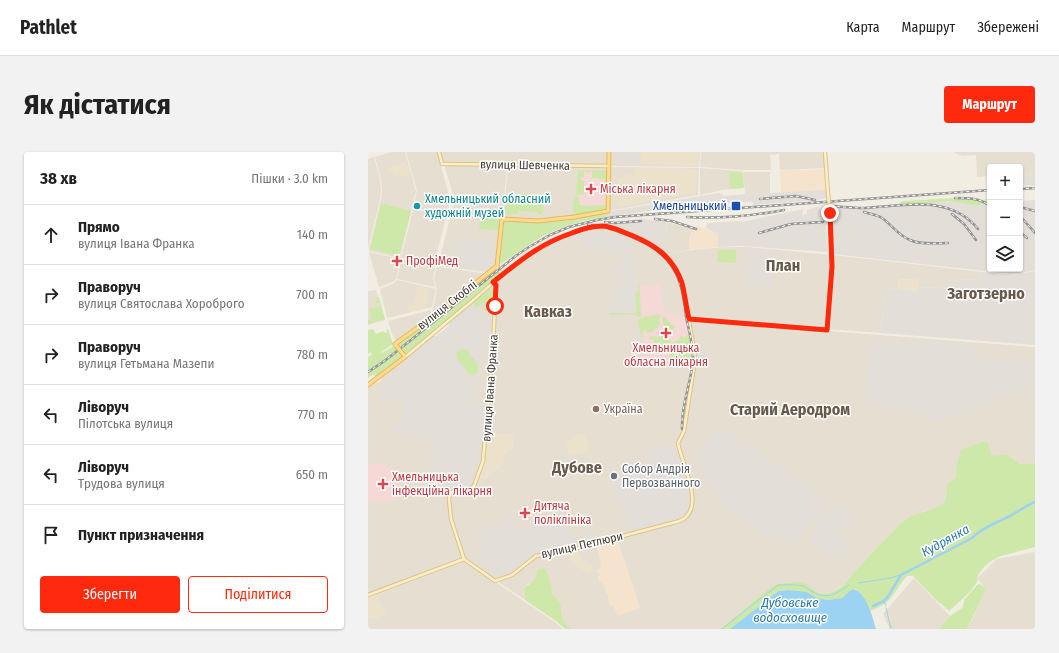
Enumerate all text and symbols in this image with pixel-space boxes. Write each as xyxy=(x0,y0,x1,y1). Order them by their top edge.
text: Pathlet xyxy=(20,16,77,39)
text: Карта xyxy=(846,19,880,36)
text: Маршрут xyxy=(902,19,955,36)
text: Збережені xyxy=(977,19,1039,36)
button: Маршрут xyxy=(944,86,1035,123)
text: Як дістатися xyxy=(24,88,171,121)
street label: вулиця Шевченка xyxy=(480,157,570,173)
map controls xyxy=(987,164,1023,272)
button: + xyxy=(987,164,1023,200)
text: 38 хв xyxy=(40,168,77,189)
text: Пішки · 3.0 km xyxy=(251,171,328,186)
place label: Міська лікарня xyxy=(600,182,676,196)
marker: Міська лікарня xyxy=(585,183,597,195)
place label: Хмельницький обласний художній музей xyxy=(425,192,551,220)
place label: Хмельницький xyxy=(653,199,727,213)
marker: Хмельницький xyxy=(730,200,742,212)
button: − xyxy=(987,200,1023,236)
marker: Хмельницький обласний художній музей xyxy=(412,201,422,211)
route end xyxy=(821,204,839,222)
text: Прямо xyxy=(78,218,120,236)
icon: ahead xyxy=(40,224,62,246)
text: 140 m xyxy=(297,227,328,242)
text: вулиця Івана Франка xyxy=(78,236,195,251)
button: layers xyxy=(987,236,1023,272)
place label: ПрофіМед xyxy=(406,254,458,268)
marker: ПрофіМед xyxy=(391,255,403,267)
district label: План xyxy=(766,256,800,275)
street label: вулиця Скоблі xyxy=(414,277,480,333)
text: Праворуч xyxy=(78,278,141,296)
icon: right xyxy=(40,284,62,306)
district label: Заготзерно xyxy=(946,284,1025,303)
text: 700 m xyxy=(296,287,328,302)
text: вулиця Святослава Хороброго xyxy=(78,296,244,311)
route start xyxy=(486,297,504,315)
district label: Кавказ xyxy=(524,302,572,321)
marker: Хмельницька обласна лікарня xyxy=(660,327,672,339)
street label: вулиця Івана Франка xyxy=(479,334,501,442)
text: Праворуч xyxy=(78,338,141,356)
place label: Хмельницька обласна лікарня xyxy=(624,341,708,369)
icon: right xyxy=(40,344,62,366)
text: 780 m xyxy=(297,347,328,362)
text: вулиця Гетьмана Мазепи xyxy=(78,356,214,371)
text: Ліворуч xyxy=(78,398,129,416)
district label: Старий Аеродром xyxy=(730,400,850,419)
place label: Україна xyxy=(603,402,643,416)
icon: left xyxy=(40,404,62,426)
marker: Україна xyxy=(591,404,601,414)
text: 770 m xyxy=(298,407,328,422)
text: Пілотська вулиця xyxy=(78,416,173,431)
text: Ліворуч xyxy=(78,458,129,476)
district label: Дубове xyxy=(551,458,602,477)
place label: Собор Андрія Первозванного xyxy=(622,462,700,490)
icon: left xyxy=(40,464,62,486)
text: 650 m xyxy=(296,467,328,482)
place label: Хмельницька інфекційна лікарня xyxy=(392,470,492,498)
marker: Собор Андрія Первозванного xyxy=(609,471,619,481)
text: Трудова вулиця xyxy=(78,476,165,491)
marker: Хмельницька інфекційна лікарня xyxy=(377,478,389,490)
place label: Дитяча поліклініка xyxy=(533,499,591,527)
marker: Дитяча поліклініка xyxy=(519,507,531,519)
water label: Кудрянка xyxy=(919,521,972,560)
icon: arrive xyxy=(40,524,62,546)
text: Пункт призначення xyxy=(78,526,204,544)
street label: вулиця Петлюри xyxy=(540,529,624,561)
button: Зберегти xyxy=(40,576,180,613)
button: Поділитися xyxy=(188,576,328,613)
water label: Дубовське водосховище xyxy=(753,595,827,625)

